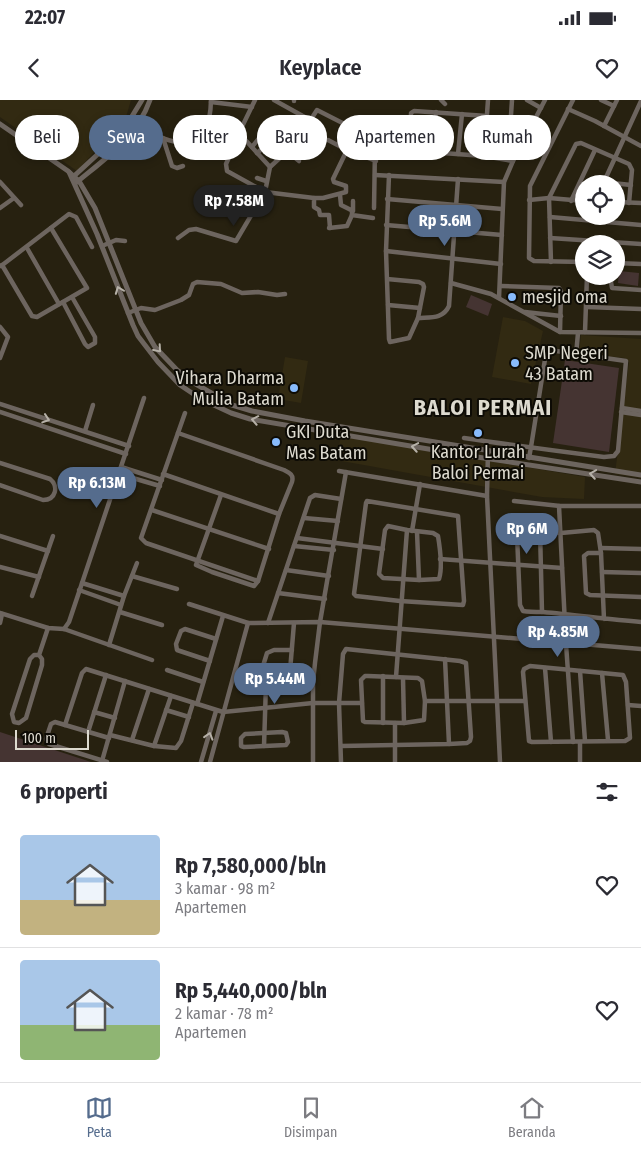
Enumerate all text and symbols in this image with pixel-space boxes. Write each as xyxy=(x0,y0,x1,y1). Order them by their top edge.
text: 22:07 xyxy=(25,6,65,29)
icon: back xyxy=(20,54,48,82)
text: Keyplace xyxy=(279,54,362,81)
icon: heart xyxy=(593,54,621,82)
chip: Beli xyxy=(15,115,79,160)
chip: Sewa xyxy=(89,115,163,160)
chip: Filter xyxy=(173,115,247,160)
chip: Baru xyxy=(257,115,327,160)
chip: Apartemen xyxy=(337,115,454,160)
chip: Rumah xyxy=(464,115,551,160)
map controls xyxy=(575,175,625,285)
button: locate xyxy=(575,175,625,225)
pin: Rp 7.58M xyxy=(182,184,286,227)
text: Rp 7.58M xyxy=(204,191,264,210)
pin: Rp 5.6M xyxy=(399,204,491,247)
text: Rp 5.6M xyxy=(419,211,471,230)
button: layers xyxy=(575,235,625,285)
one-way arrow xyxy=(115,286,125,295)
place label: mesjid oma xyxy=(522,286,608,308)
marker: mesjid oma xyxy=(506,291,518,303)
place label: SMP Negeri 43 Batam xyxy=(525,342,608,385)
one-way arrow xyxy=(153,343,161,352)
marker: SMP Negeri 43 Batam xyxy=(509,357,521,369)
place label: Vihara Dharma Mulia Batam xyxy=(176,367,284,410)
marker: Vihara Dharma Mulia Batam xyxy=(288,382,300,394)
district label: BALOI PERMAI xyxy=(414,394,552,421)
one-way arrow xyxy=(42,413,50,423)
one-way arrow xyxy=(250,415,259,425)
place label: GKI Duta Mas Batam xyxy=(286,421,367,464)
marker: Kantor Lurah Baloi Permai xyxy=(472,427,484,439)
marker: GKI Duta Mas Batam xyxy=(270,436,282,448)
place label: Kantor Lurah Baloi Permai xyxy=(431,441,525,484)
one-way arrow xyxy=(411,442,419,452)
pin: Rp 6.13M xyxy=(45,466,149,509)
one-way arrow xyxy=(588,470,597,480)
text: Rp 6.13M xyxy=(68,473,126,492)
pin: Rp 6M xyxy=(492,512,562,555)
text: Rp 6M xyxy=(507,519,547,538)
pin: Rp 4.85M xyxy=(506,616,610,658)
text: Rp 4.85M xyxy=(528,622,588,641)
pin: Rp 5.44M xyxy=(223,662,327,705)
text: Rp 5.44M xyxy=(245,669,305,688)
scale bar xyxy=(15,727,89,750)
text: 100 m xyxy=(22,730,56,747)
one-way arrow xyxy=(203,733,213,741)
icon: filters xyxy=(593,778,621,806)
text: 6 properti xyxy=(20,779,108,805)
text: Rp 7,580,000/bln xyxy=(175,853,326,879)
icon: home xyxy=(60,855,120,915)
icon: heart xyxy=(593,871,621,899)
text: 3 kamar · 98 m² xyxy=(175,879,275,898)
text: Apartemen xyxy=(175,898,247,917)
text: Rp 5,440,000/bln xyxy=(175,978,327,1004)
icon: home xyxy=(60,980,120,1040)
icon: heart xyxy=(593,996,621,1024)
text: 2 kamar · 78 m² xyxy=(175,1004,273,1023)
text: Apartemen xyxy=(175,1023,247,1042)
tab: Peta xyxy=(85,1094,113,1141)
tab: Disimpan xyxy=(284,1094,337,1141)
tab: Beranda xyxy=(508,1094,556,1141)

